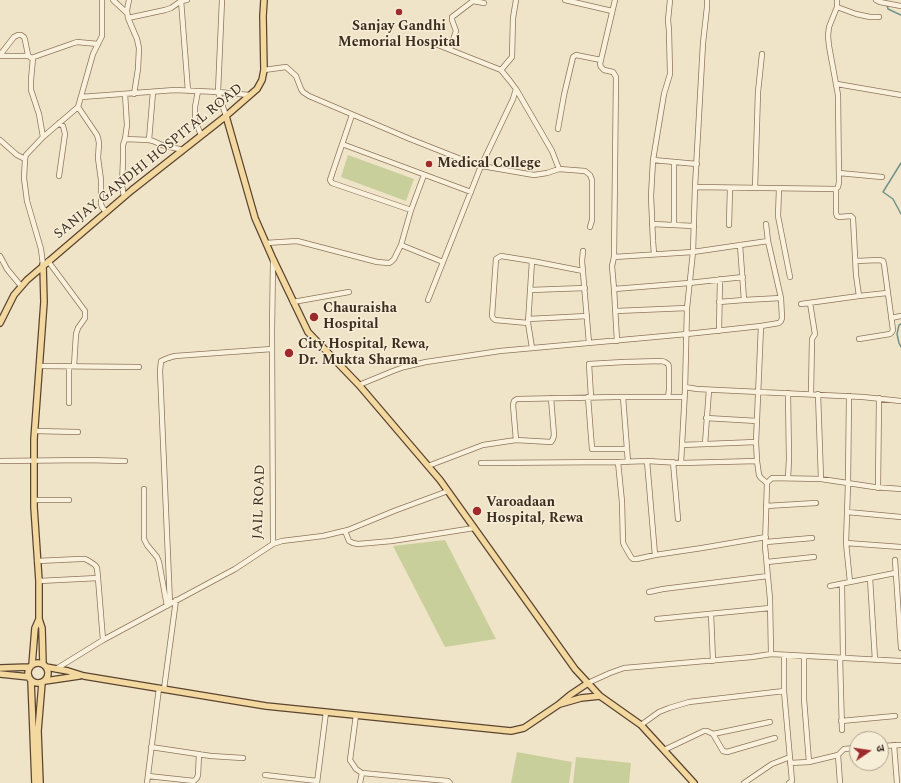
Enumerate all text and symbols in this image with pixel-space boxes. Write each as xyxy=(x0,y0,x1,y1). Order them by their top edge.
marker: Sanjay Gandhi Memorial Hospital xyxy=(394,7,404,17)
place label: Sanjay Gandhi Memorial Hospital xyxy=(338,19,460,52)
street label: SANJAY GANDHI HOSPITAL ROAD xyxy=(51,81,247,243)
place label: Medical College xyxy=(437,156,541,172)
marker: Medical College xyxy=(424,159,434,169)
place label: Chauraisha Hospital xyxy=(323,301,397,334)
marker: Chauraisha Hospital xyxy=(308,311,320,323)
place label: City Hospital, Rewa, Dr. Mukta Sharma xyxy=(298,337,429,370)
marker: City Hospital, Rewa, Dr. Mukta Sharma xyxy=(283,347,295,359)
street label: JAIL ROAD xyxy=(250,464,270,540)
place label: Varoadaan Hospital, Rewa xyxy=(486,495,583,528)
marker: Varoadaan Hospital, Rewa xyxy=(471,505,483,517)
north arrow xyxy=(849,731,889,771)
text: उ xyxy=(871,743,889,753)

